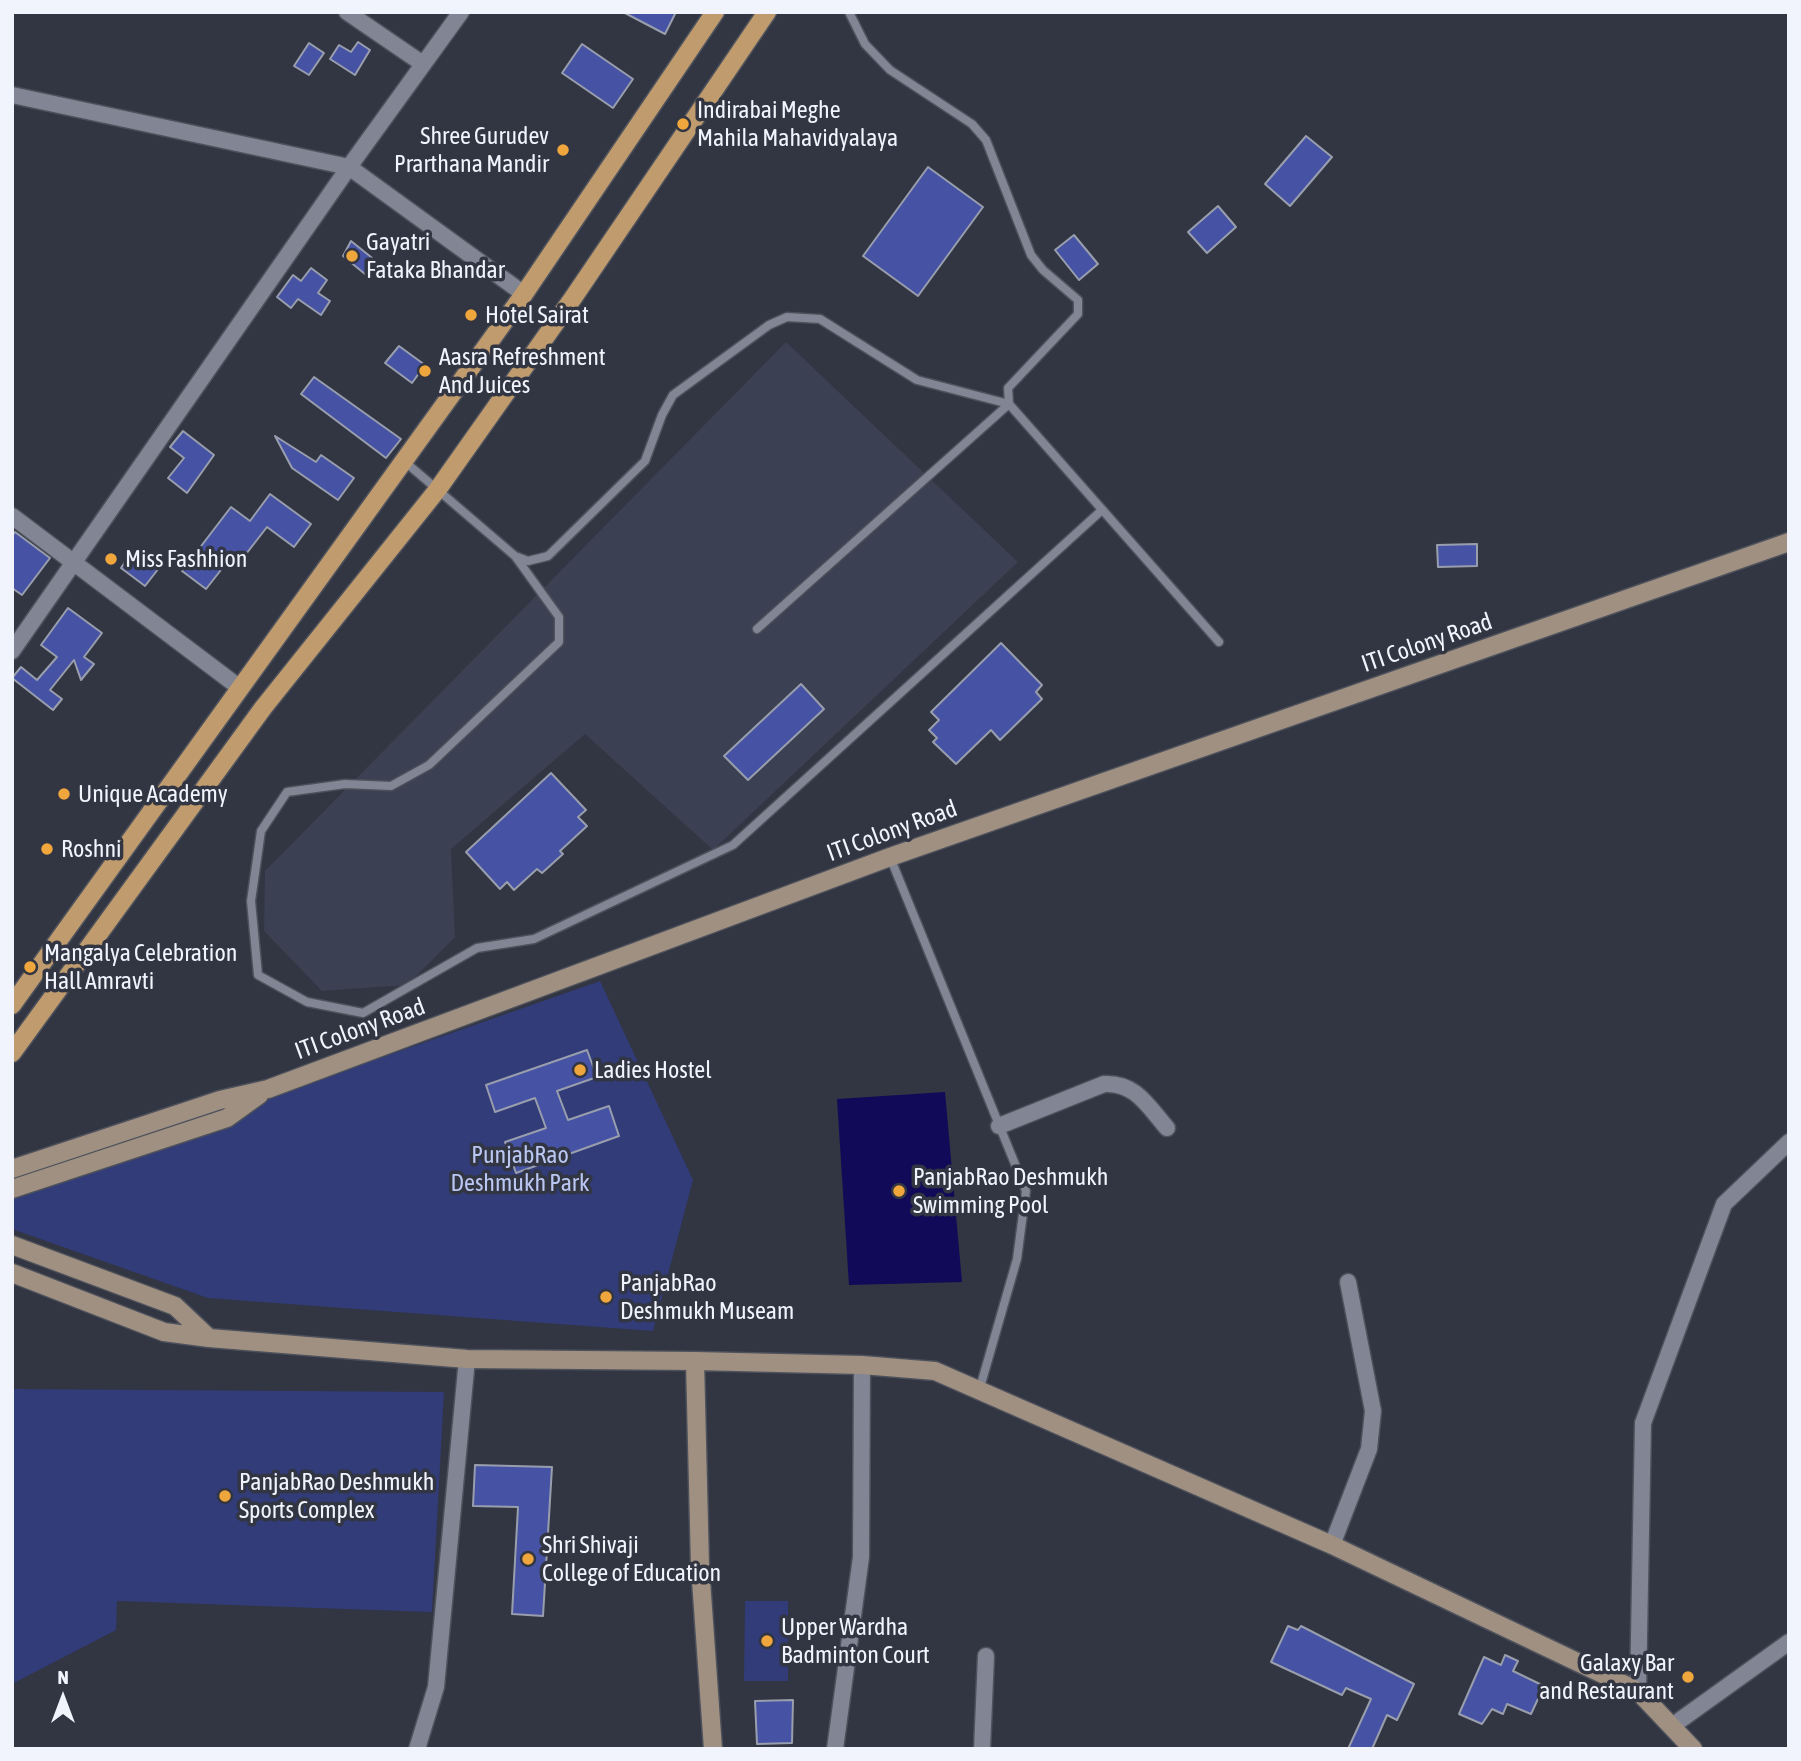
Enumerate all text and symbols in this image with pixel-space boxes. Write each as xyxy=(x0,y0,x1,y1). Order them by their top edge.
place label: Indirabai Meghe Mahila Mahavidyalaya xyxy=(697,96,898,152)
marker: Indirabai Meghe Mahila Mahavidyalaya xyxy=(675,116,691,132)
place label: Shree Gurudev Prarthana Mandir xyxy=(394,122,549,178)
marker: Shree Gurudev Prarthana Mandir xyxy=(555,142,571,158)
place label: Gayatri Fataka Bhandar xyxy=(366,228,505,284)
marker: Gayatri Fataka Bhandar xyxy=(344,248,360,264)
place label: Hotel Sairat xyxy=(485,301,589,329)
marker: Hotel Sairat xyxy=(463,307,479,323)
place label: Aasra Refreshment And Juices xyxy=(439,343,606,399)
marker: Aasra Refreshment And Juices xyxy=(417,363,433,379)
place label: Miss Fashhion xyxy=(125,545,247,573)
marker: Miss Fashhion xyxy=(103,551,119,567)
street label: ITI Colony Road xyxy=(1358,607,1496,679)
place label: Unique Academy xyxy=(78,780,228,808)
marker: Unique Academy xyxy=(56,786,72,802)
street label: ITI Colony Road xyxy=(823,794,961,868)
place label: Roshni xyxy=(61,835,122,863)
marker: Roshni xyxy=(39,841,55,857)
place label: Mangalya Celebration Hall Amravti xyxy=(44,939,237,995)
marker: Mangalya Celebration Hall Amravti xyxy=(22,959,38,975)
street label: ITI Colony Road xyxy=(291,992,429,1066)
place label: Ladies Hostel xyxy=(594,1056,712,1084)
marker: Ladies Hostel xyxy=(572,1062,588,1078)
park label: PunjabRao Deshmukh Park xyxy=(451,1141,589,1197)
place label: PanjabRao Deshmukh Swimming Pool xyxy=(913,1163,1108,1219)
marker: PanjabRao Deshmukh Swimming Pool xyxy=(891,1183,907,1199)
place label: PanjabRao Deshmukh Museam xyxy=(620,1269,794,1325)
marker: PanjabRao Deshmukh Museam xyxy=(598,1289,614,1305)
place label: PanjabRao Deshmukh Sports Complex xyxy=(239,1468,434,1524)
marker: PanjabRao Deshmukh Sports Complex xyxy=(217,1488,233,1504)
place label: Shri Shivaji College of Education xyxy=(542,1531,721,1587)
marker: Shri Shivaji College of Education xyxy=(520,1551,536,1567)
place label: Upper Wardha Badminton Court xyxy=(781,1613,930,1669)
marker: Upper Wardha Badminton Court xyxy=(759,1633,775,1649)
place label: Galaxy Bar and Restaurant xyxy=(1539,1649,1674,1705)
north arrow xyxy=(28,1663,98,1733)
text: N xyxy=(57,1666,69,1688)
marker: Galaxy Bar and Restaurant xyxy=(1680,1669,1696,1685)

